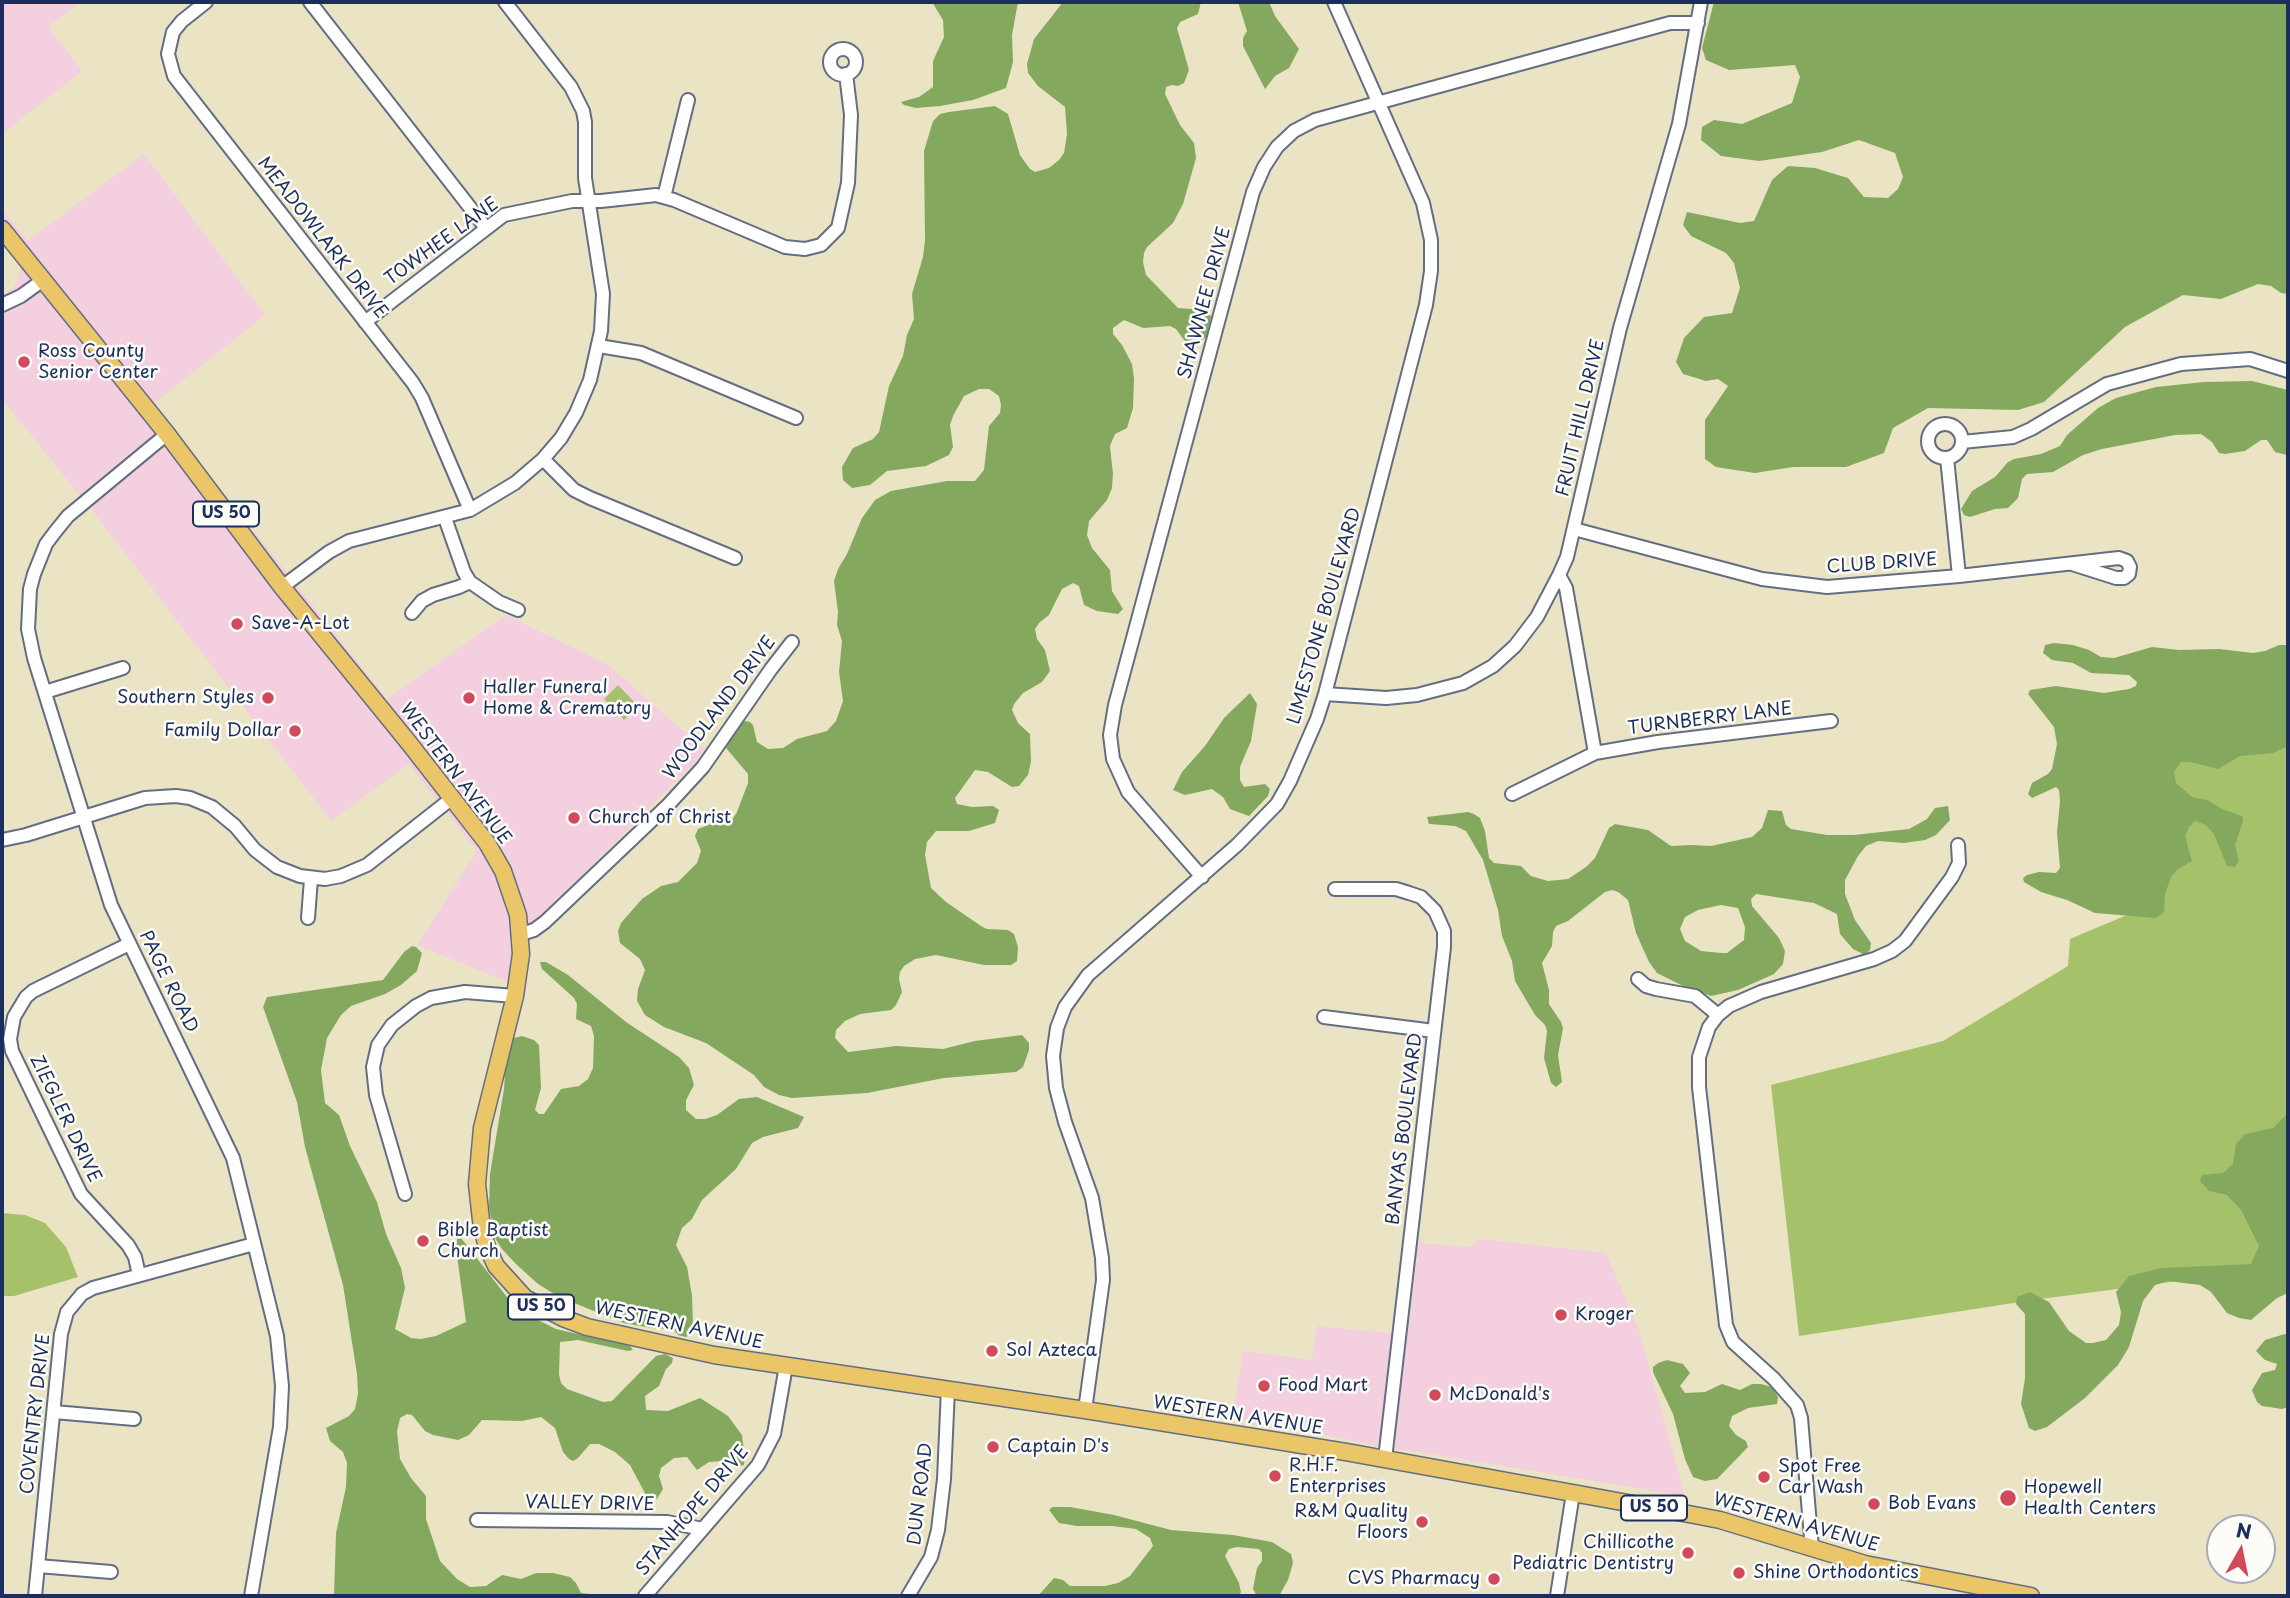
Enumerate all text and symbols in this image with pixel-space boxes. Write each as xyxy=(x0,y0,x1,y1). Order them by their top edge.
street label: MEADOWLARK DRIVE xyxy=(252,153,392,323)
street label: TOWHEE LANE xyxy=(381,194,503,290)
street label: SHAWNEE DRIVE xyxy=(1174,225,1236,381)
street label: FRUIT HILL DRIVE xyxy=(1552,337,1610,499)
place label: Ross County Senior Center xyxy=(38,341,158,384)
marker: Ross County Senior Center xyxy=(16,354,32,370)
road number: US 50 xyxy=(193,502,259,526)
street label: LIMESTONE BOULEVARD xyxy=(1284,505,1366,727)
street label: CLUB DRIVE xyxy=(1826,549,1938,579)
place label: Save-A-Lot xyxy=(251,613,350,635)
marker: Save-A-Lot xyxy=(229,616,245,632)
street label: WOODLAND DRIVE xyxy=(659,632,781,784)
place label: Haller Funeral Home & Crematory xyxy=(483,677,651,720)
place label: Southern Styles xyxy=(117,687,254,709)
marker: Southern Styles xyxy=(260,690,276,706)
marker: Haller Funeral Home & Crematory xyxy=(461,690,477,706)
street label: TURNBERRY LANE xyxy=(1627,698,1793,740)
street label: WESTERN AVENUE xyxy=(395,699,515,849)
place label: Family Dollar xyxy=(164,720,281,742)
marker: Family Dollar xyxy=(287,723,303,739)
place label: Church of Christ xyxy=(588,807,731,829)
marker: Church of Christ xyxy=(566,810,582,826)
street label: PAGE ROAD xyxy=(134,927,202,1037)
street label: BANYAS BOULEVARD xyxy=(1382,1032,1428,1226)
street label: ZIEGLER DRIVE xyxy=(25,1052,105,1186)
place label: Bible Baptist Church xyxy=(437,1220,549,1262)
marker: Bible Baptist Church xyxy=(415,1233,431,1249)
road number: US 50 xyxy=(508,1294,574,1320)
street label: WESTERN AVENUE xyxy=(593,1298,765,1354)
place label: Kroger xyxy=(1575,1304,1633,1326)
marker: Kroger xyxy=(1553,1307,1569,1323)
street label: COVENTRY DRIVE xyxy=(17,1333,55,1495)
place label: Sol Azteca xyxy=(1006,1340,1097,1362)
marker: Sol Azteca xyxy=(984,1343,1000,1359)
place label: Food Mart xyxy=(1278,1375,1368,1397)
marker: Food Mart xyxy=(1256,1378,1272,1394)
place label: McDonald's xyxy=(1449,1384,1550,1406)
marker: McDonald's xyxy=(1427,1387,1443,1403)
street label: WESTERN AVENUE xyxy=(1152,1392,1324,1440)
place label: Captain D's xyxy=(1007,1436,1109,1458)
marker: Captain D's xyxy=(985,1439,1001,1455)
street label: STANHOPE DRIVE xyxy=(632,1442,754,1580)
street label: DUN ROAD xyxy=(904,1442,938,1546)
place label: R.H.F. Enterprises xyxy=(1289,1455,1386,1498)
place label: Spot Free Car Wash xyxy=(1778,1456,1863,1498)
marker: R.H.F. Enterprises xyxy=(1267,1468,1283,1484)
marker: Spot Free Car Wash xyxy=(1756,1469,1772,1485)
place label: Hopewell Health Centers xyxy=(2024,1477,2156,1520)
marker: Hopewell Health Centers xyxy=(1998,1488,2018,1508)
street label: WESTERN AVENUE xyxy=(1711,1489,1881,1557)
street label: VALLEY DRIVE xyxy=(525,1492,655,1516)
place label: Bob Evans xyxy=(1888,1493,1976,1515)
road number: US 50 xyxy=(1621,1496,1687,1520)
marker: Bob Evans xyxy=(1866,1496,1882,1512)
place label: R&M Quality Floors xyxy=(1294,1501,1408,1544)
marker: R&M Quality Floors xyxy=(1414,1514,1430,1530)
north arrow xyxy=(2206,1514,2276,1584)
text: N xyxy=(2234,1515,2254,1545)
place label: Chillicothe Pediatric Dentistry xyxy=(1512,1532,1674,1574)
marker: Chillicothe Pediatric Dentistry xyxy=(1680,1545,1696,1561)
place label: Shine Orthodontics xyxy=(1753,1562,1919,1584)
marker: Shine Orthodontics xyxy=(1731,1565,1747,1581)
place label: CVS Pharmacy xyxy=(1347,1568,1480,1590)
marker: CVS Pharmacy xyxy=(1486,1571,1502,1587)

